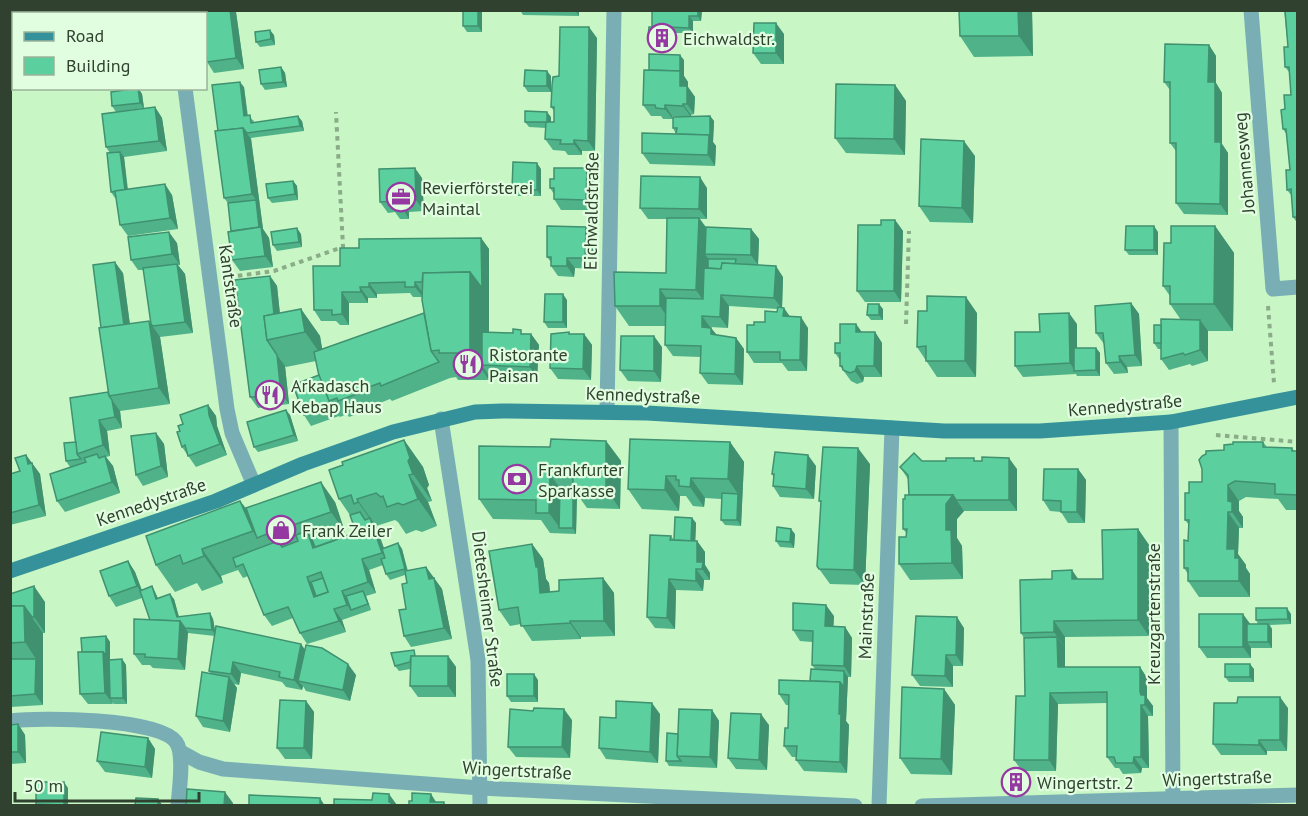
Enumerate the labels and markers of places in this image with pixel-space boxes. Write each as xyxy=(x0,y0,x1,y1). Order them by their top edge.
building icon: Eichwaldstr. xyxy=(646,22,678,54)
place label: Eichwaldstr. xyxy=(683,27,775,50)
place label: Revierförsterei Maintal xyxy=(422,176,533,220)
office icon: Revierförsterei Maintal xyxy=(385,181,417,213)
place label: Ristorante Paisan xyxy=(489,343,568,387)
restaurant icon: Ristorante Paisan xyxy=(452,348,484,380)
place label: Arkadasch Kebap Haus xyxy=(291,374,382,418)
restaurant icon: Arkadasch Kebap Haus xyxy=(254,379,286,411)
place label: Frankfurter Sparkasse xyxy=(538,458,624,502)
bank icon: Frankfurter Sparkasse xyxy=(501,463,533,495)
shop icon: Frank Zeiler xyxy=(265,514,297,546)
place label: Frank Zeiler xyxy=(302,519,392,542)
building icon: Wingertstr. 2 xyxy=(1000,766,1032,798)
place label: Wingertstr. 2 xyxy=(1037,771,1134,794)

